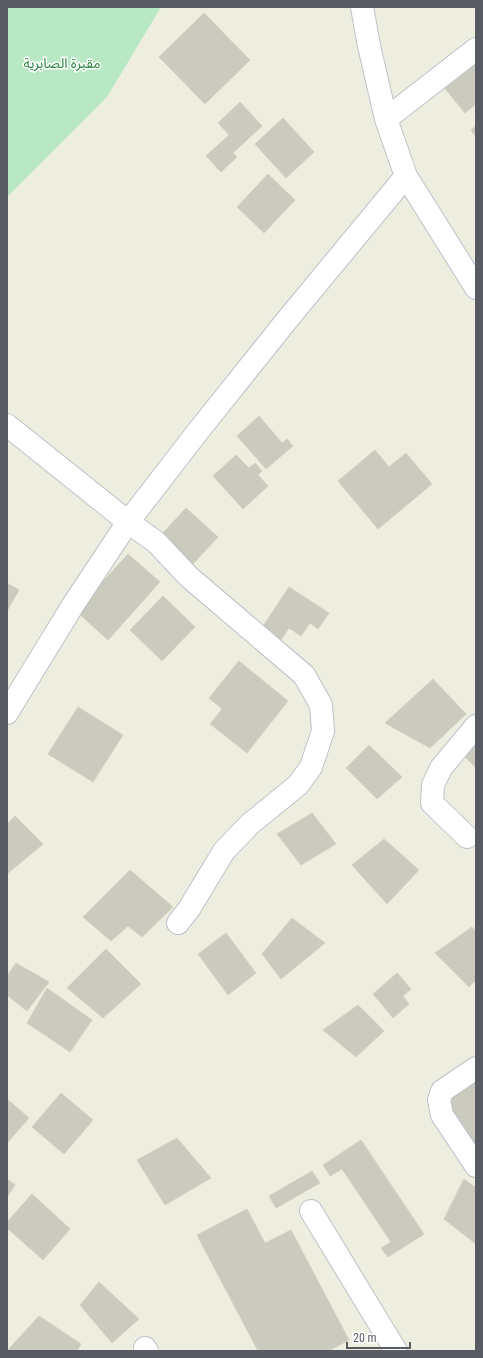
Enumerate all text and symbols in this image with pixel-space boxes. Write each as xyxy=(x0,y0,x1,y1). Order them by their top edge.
park label: مقبرة الصابرية xyxy=(23,55,101,72)
scale bar xyxy=(347,1324,410,1350)
text: 20 m xyxy=(353,1331,377,1345)

